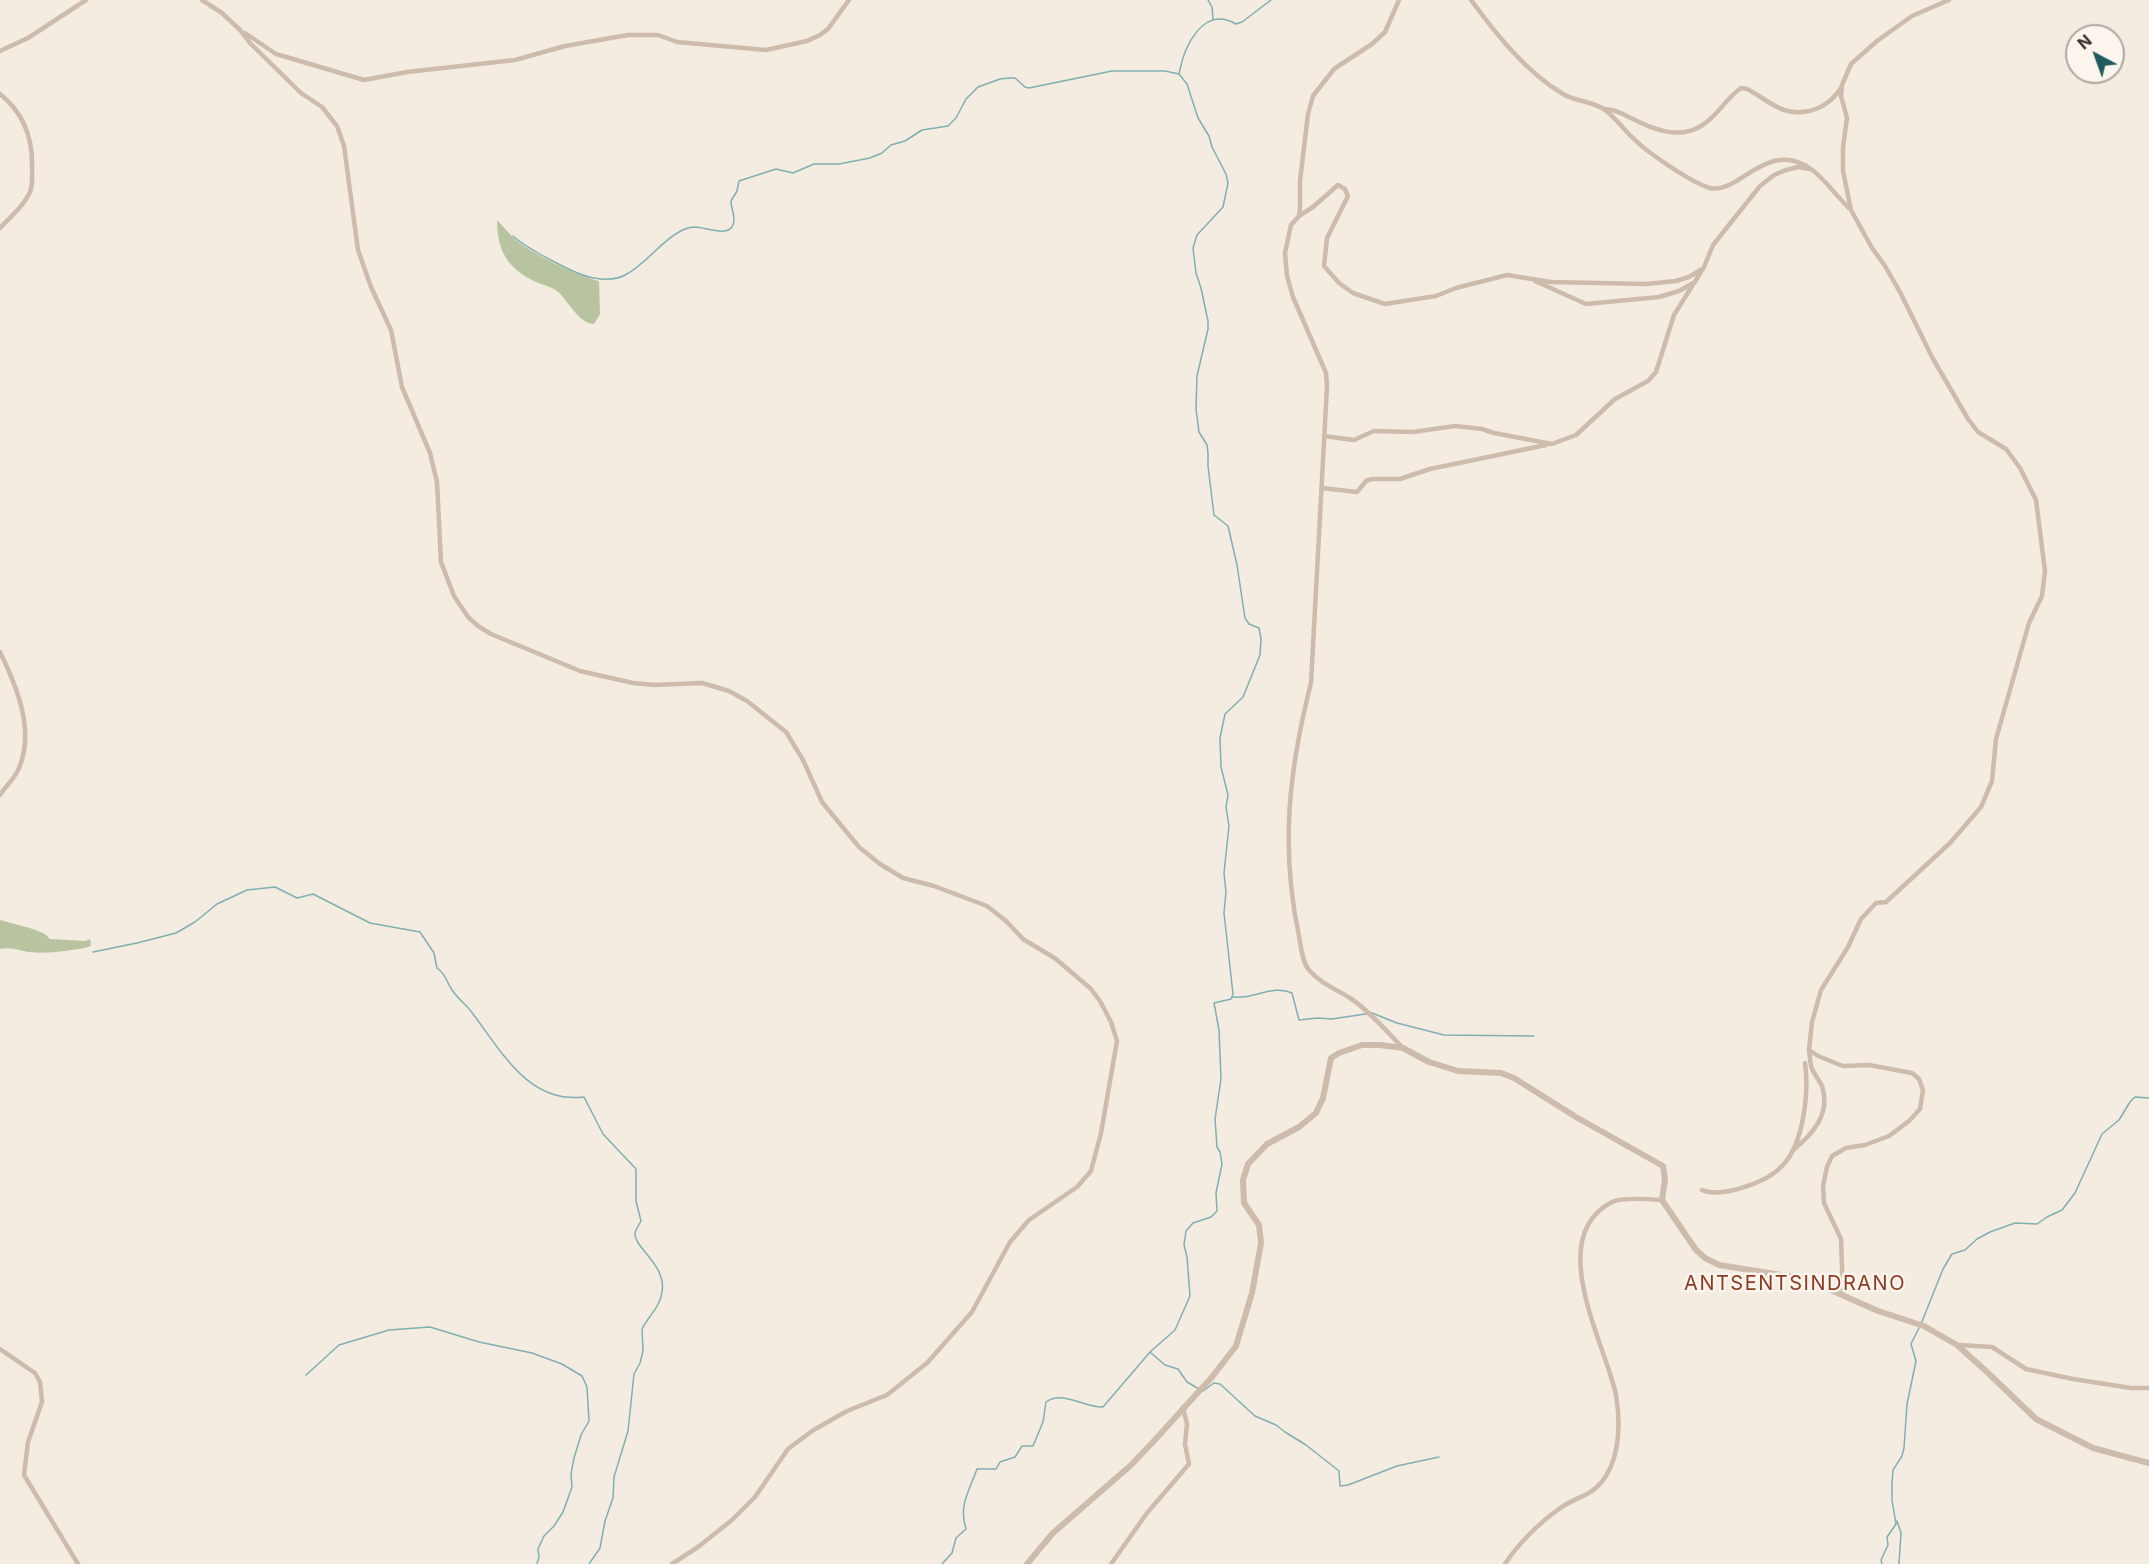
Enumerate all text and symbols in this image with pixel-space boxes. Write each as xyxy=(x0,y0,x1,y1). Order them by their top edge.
north arrow xyxy=(2065,24,2125,84)
text: N xyxy=(2073,30,2096,53)
district label: ANTSENTSINDRANO xyxy=(1684,1272,1906,1296)

